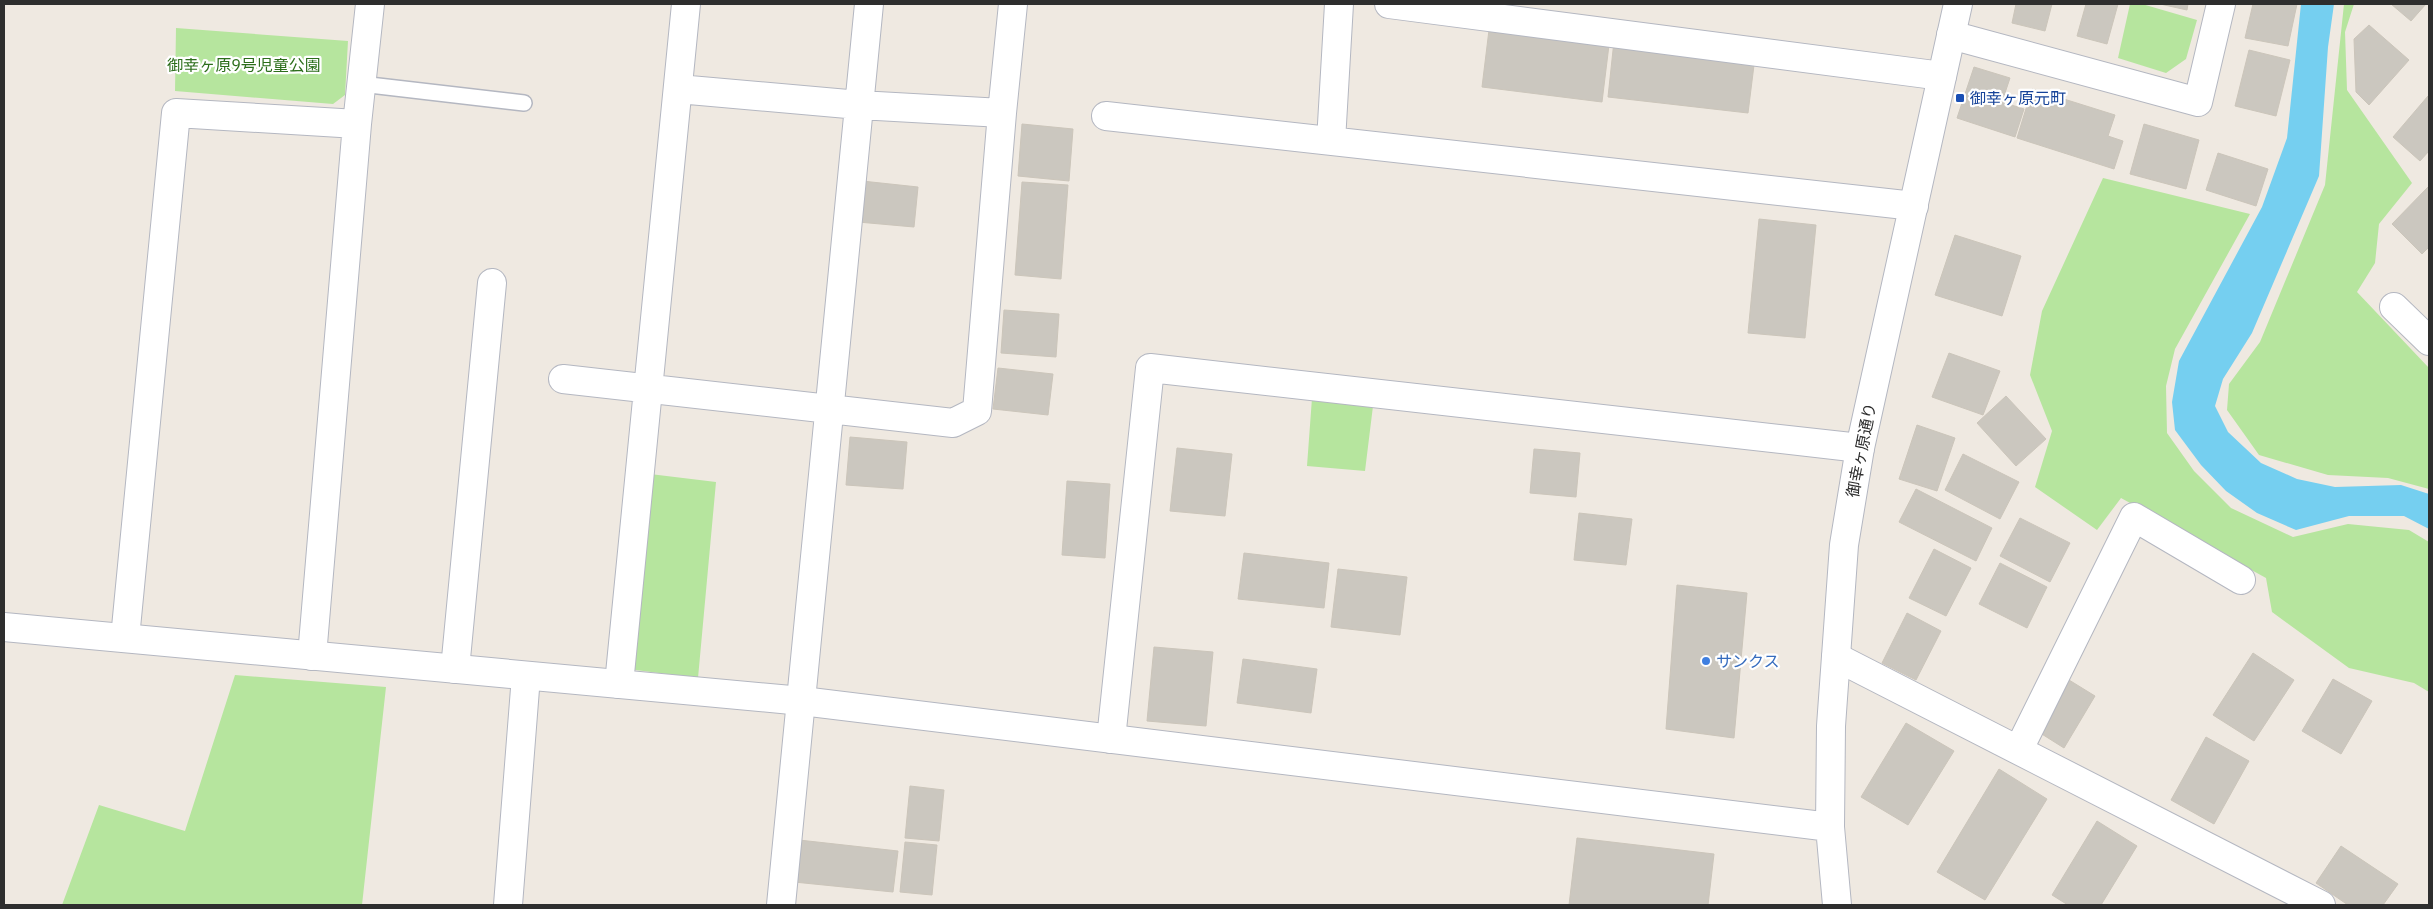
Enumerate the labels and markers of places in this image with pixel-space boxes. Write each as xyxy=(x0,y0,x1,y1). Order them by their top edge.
place label: 御幸ヶ原元町 xyxy=(1970,88,2066,108)
marker: 御幸ヶ原元町 xyxy=(1954,92,1966,104)
place label: サンクス xyxy=(1716,651,1780,671)
marker: サンクス xyxy=(1700,655,1712,667)

